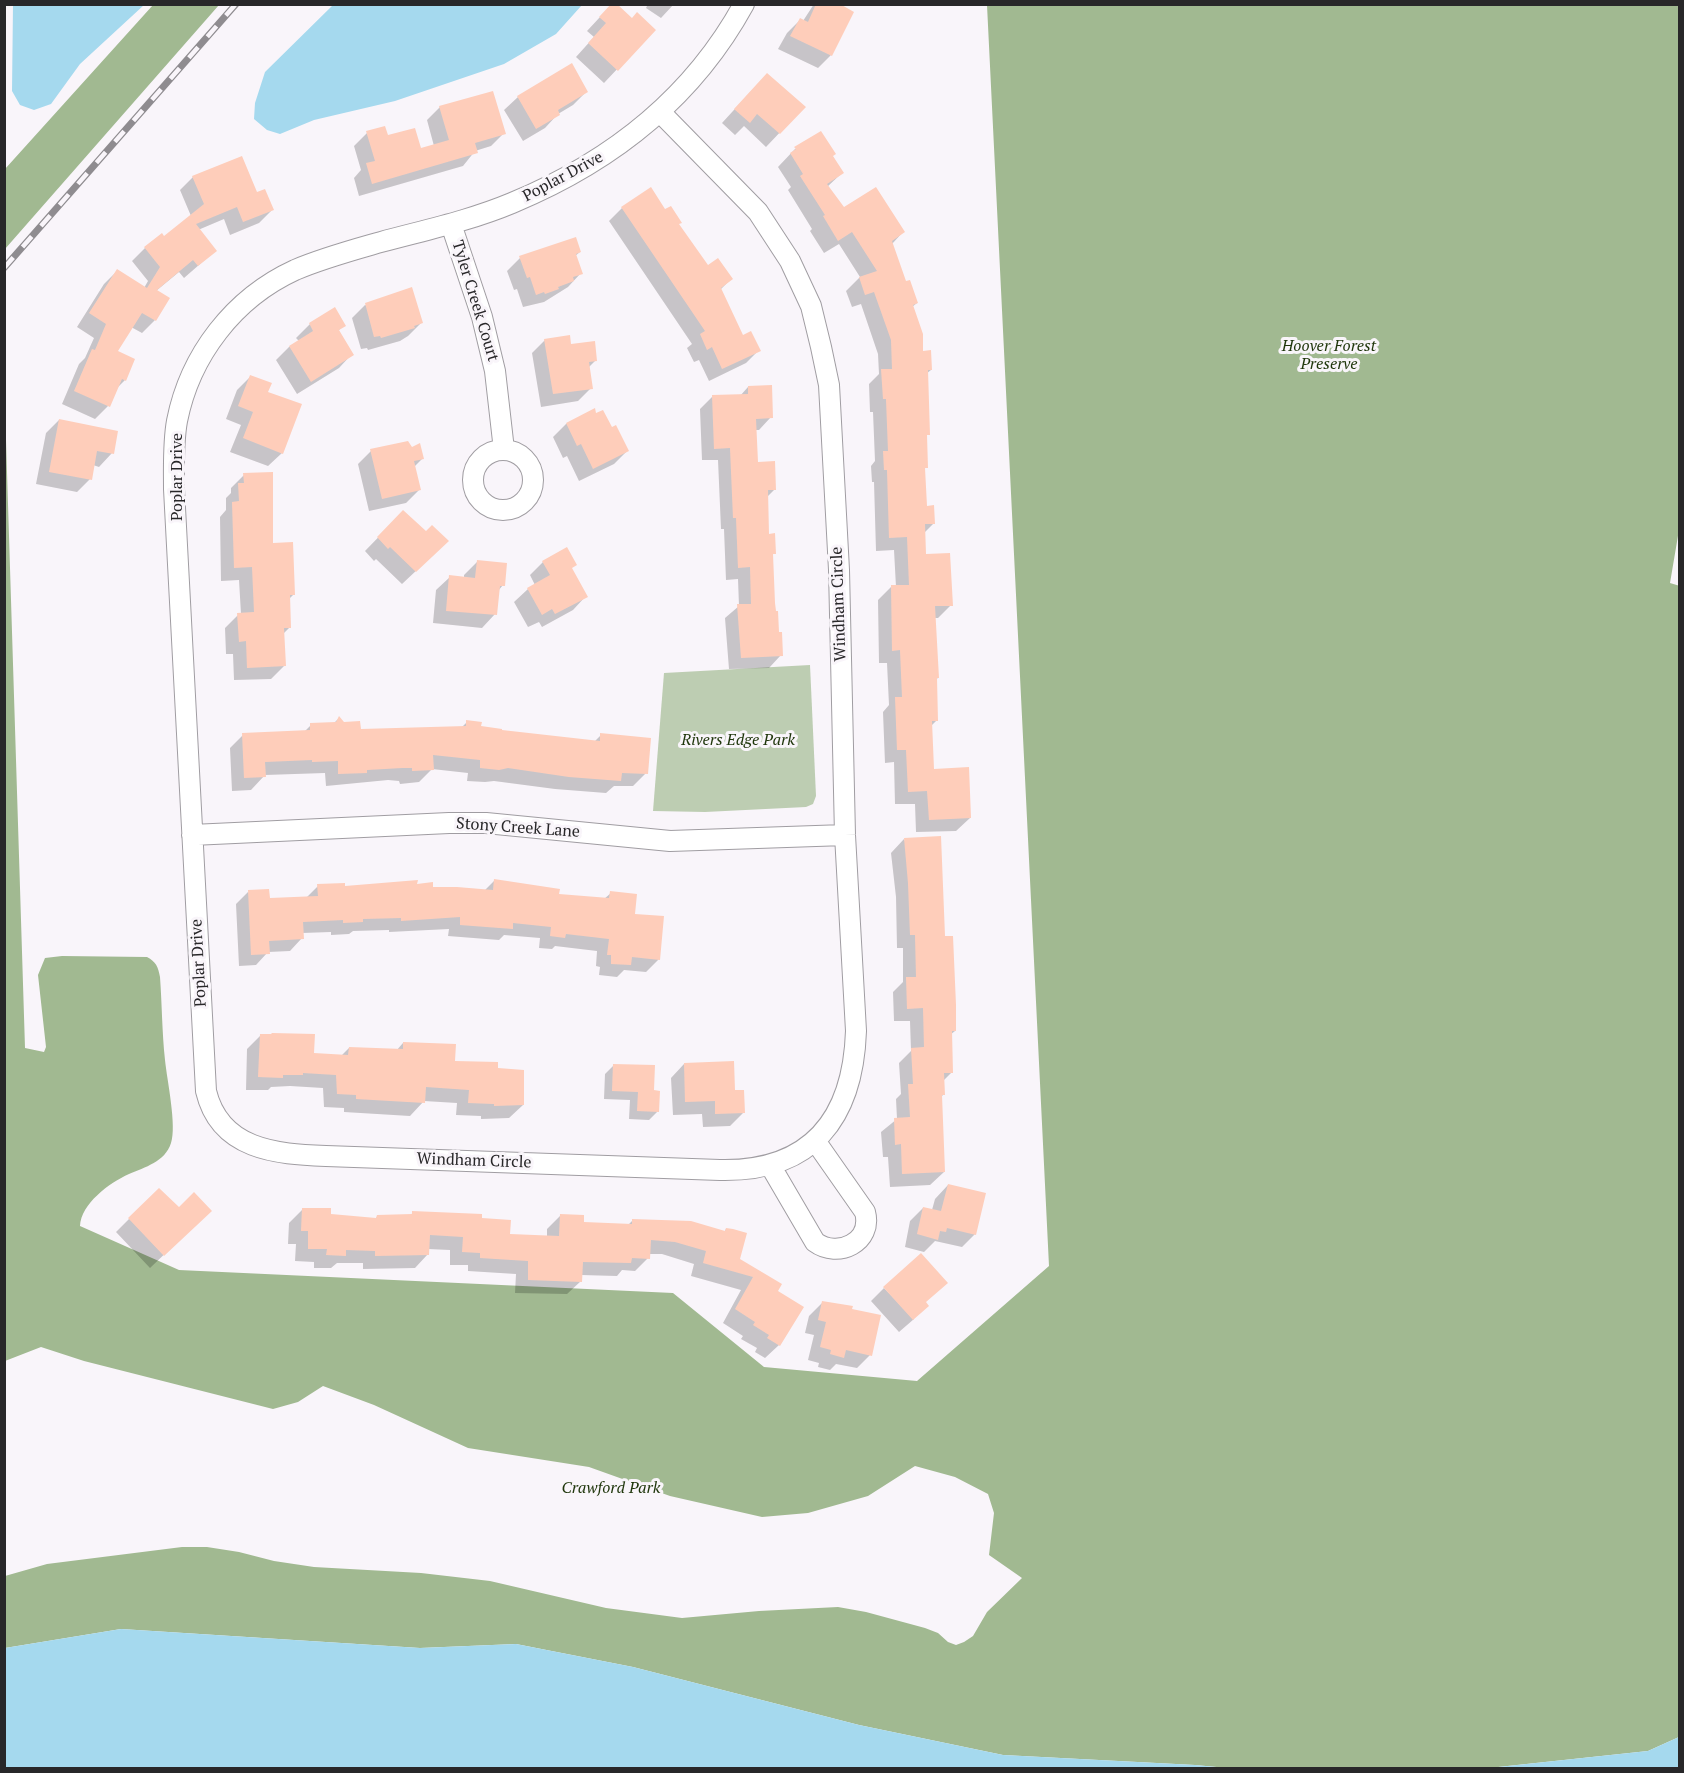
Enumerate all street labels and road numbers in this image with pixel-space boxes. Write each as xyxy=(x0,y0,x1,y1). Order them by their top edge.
street label: Poplar Drive xyxy=(520,148,606,206)
street label: Tyler Creek Court xyxy=(447,238,503,364)
street label: Poplar Drive xyxy=(167,433,187,521)
street label: Windham Circle xyxy=(827,546,851,662)
street label: Stony Creek Lane xyxy=(456,814,580,842)
street label: Poplar Drive xyxy=(187,919,211,1007)
street label: Windham Circle xyxy=(416,1149,532,1173)

